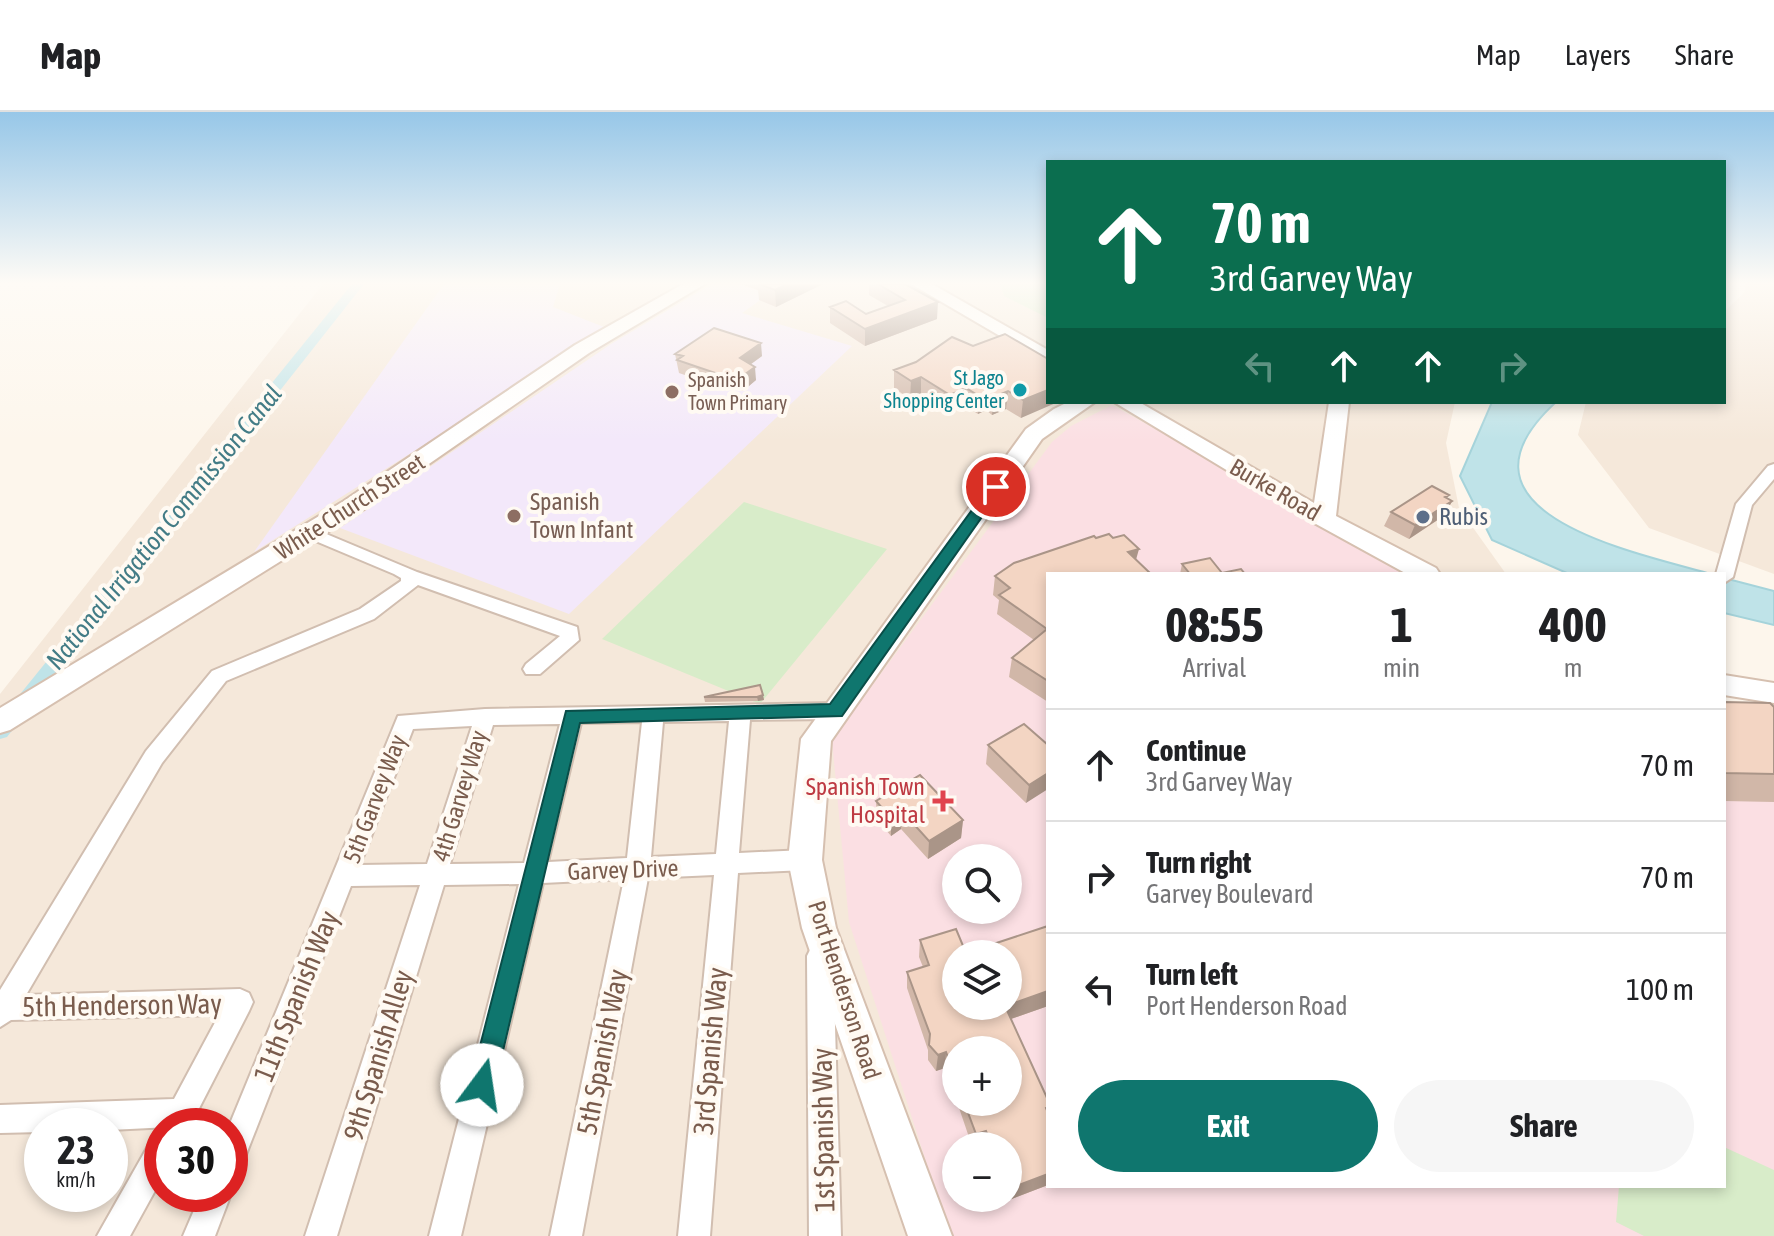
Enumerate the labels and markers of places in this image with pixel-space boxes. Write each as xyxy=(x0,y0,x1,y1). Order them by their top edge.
place label: St Jago Shopping Center xyxy=(884,366,1005,412)
place label: Spanish Town Primary xyxy=(688,368,787,414)
marker: St Jago Shopping Center xyxy=(1011,381,1029,399)
marker: Spanish Town Primary xyxy=(663,383,681,401)
pin xyxy=(962,453,1030,521)
place label: Spanish Town Infant xyxy=(530,488,634,543)
place label: Rubis xyxy=(1439,503,1488,530)
marker: Spanish Town Infant xyxy=(505,507,523,525)
marker: Rubis xyxy=(1414,508,1432,526)
place label: Spanish Town Hospital xyxy=(806,773,926,828)
marker: Spanish Town Hospital xyxy=(932,790,954,812)

